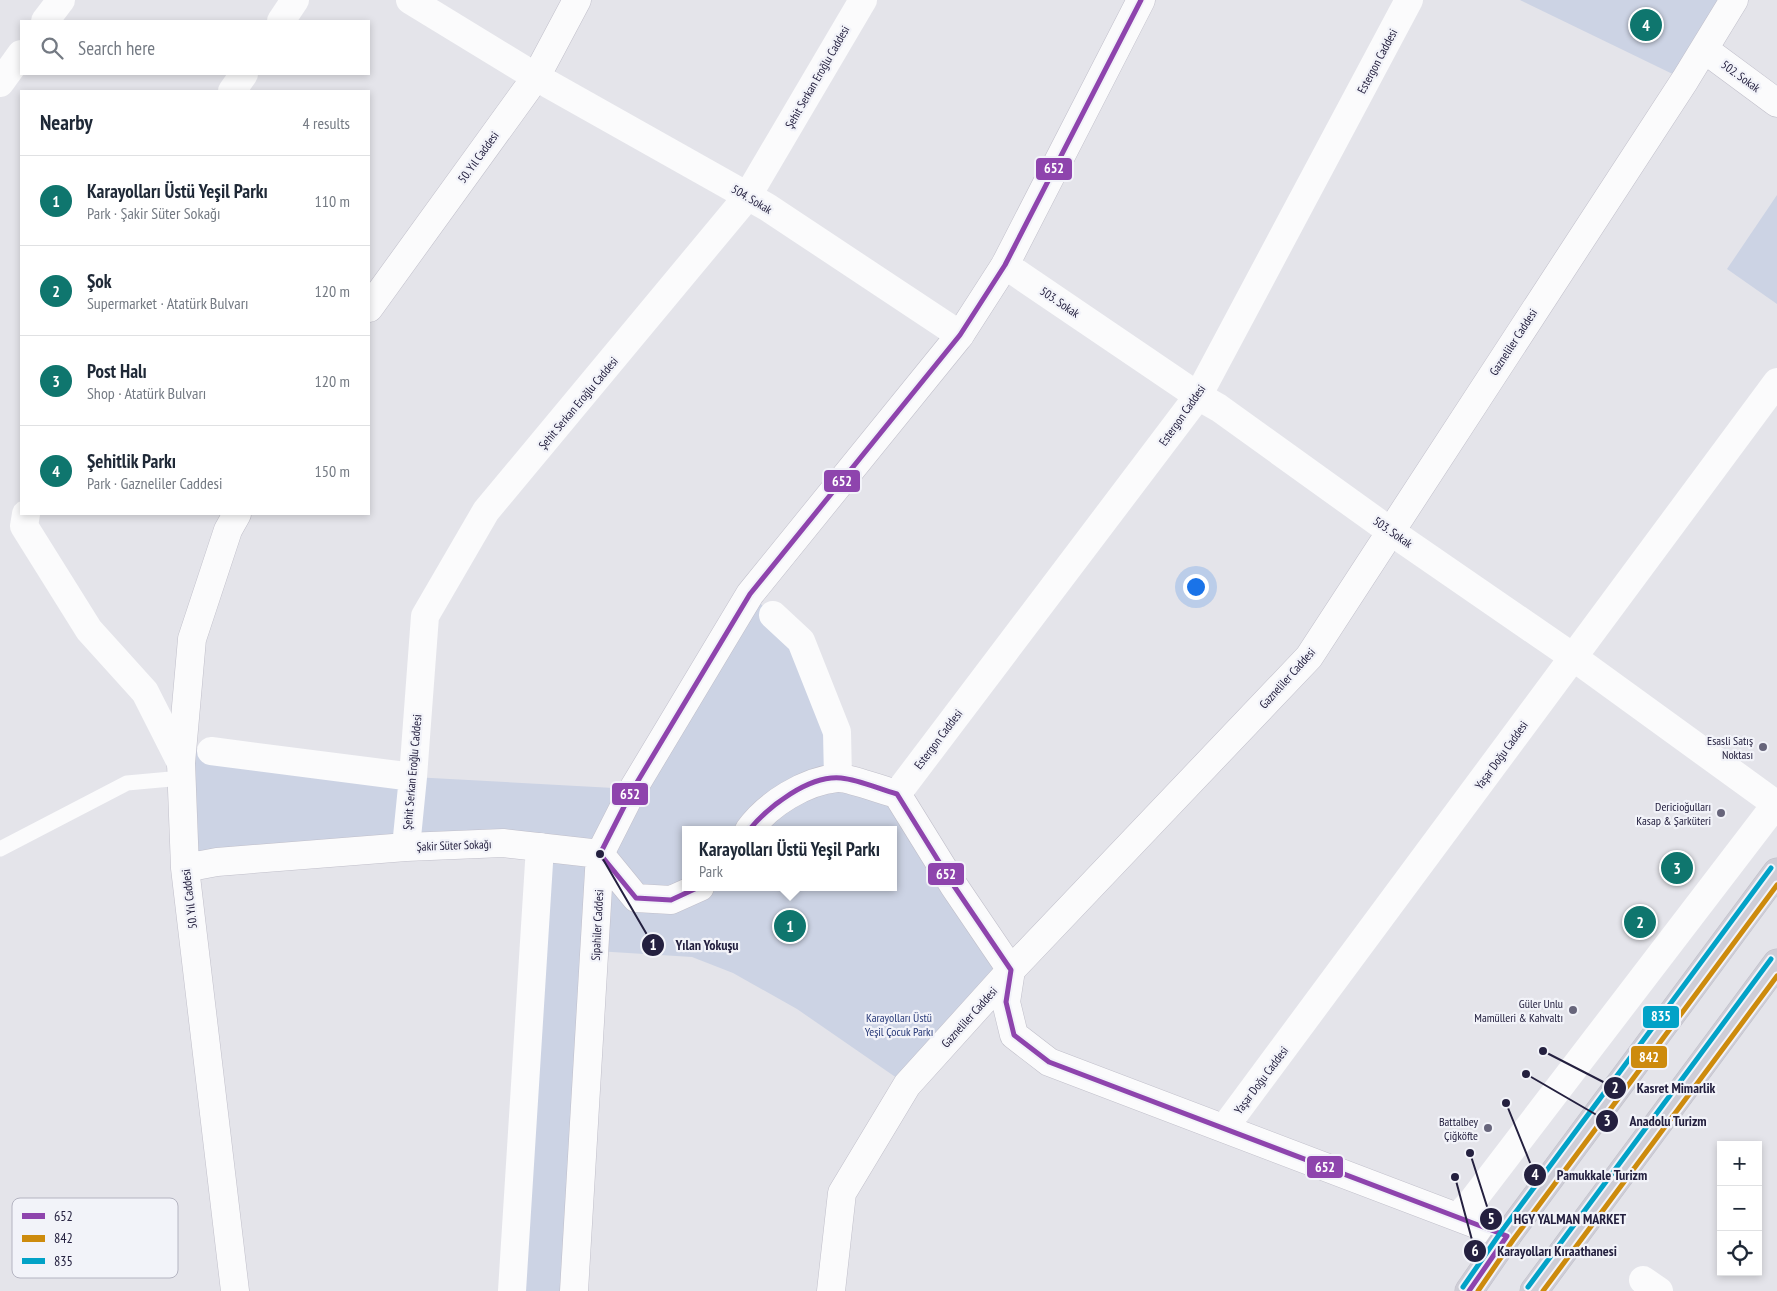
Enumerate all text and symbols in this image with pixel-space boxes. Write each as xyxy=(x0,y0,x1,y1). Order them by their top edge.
pin: 4 xyxy=(1630,6,1662,44)
search box xyxy=(20,20,370,75)
street label: Şehit Serkan Eroğlu Caddesi xyxy=(782,23,852,131)
street label: Estergon Caddesi xyxy=(1354,26,1400,96)
icon: search xyxy=(38,34,66,62)
text: Search here xyxy=(78,36,155,60)
street label: 502. Sokak xyxy=(1719,57,1764,95)
text: Nearby xyxy=(40,109,93,136)
text: 4 results xyxy=(303,113,350,133)
street label: 50. Yıl Caddesi xyxy=(454,128,502,186)
line badge: 652 xyxy=(1035,157,1073,181)
text: 652 xyxy=(1044,159,1064,177)
text: Karayolları Üstü Yeşil Parkı xyxy=(87,179,268,203)
street label: 504. Sokak xyxy=(729,181,775,217)
text: 1 xyxy=(52,191,60,211)
text: 110 m xyxy=(315,191,350,211)
text: Park · Şakir Süter Sokağı xyxy=(87,203,221,223)
text: Şok xyxy=(87,269,112,293)
text: 2 xyxy=(52,281,60,301)
text: 120 m xyxy=(315,281,350,301)
street label: 503. Sokak xyxy=(1037,283,1083,321)
text: Supermarket · Atatürk Bulvarı xyxy=(87,293,249,313)
street label: Gazneliler Caddesi xyxy=(1486,306,1540,378)
street label: Şehit Serkan Eroğlu Caddesi xyxy=(535,354,621,452)
text: Post Halı xyxy=(87,359,147,383)
text: 3 xyxy=(52,371,60,391)
text: 120 m xyxy=(315,371,350,391)
street label: Estergon Caddesi xyxy=(1155,382,1209,448)
text: Shop · Atatürk Bulvarı xyxy=(87,383,206,403)
text: Şehitlik Parkı xyxy=(87,449,176,473)
text: 4 xyxy=(52,461,60,481)
text: 150 m xyxy=(315,461,350,481)
line badge: 652 xyxy=(823,469,861,493)
text: 652 xyxy=(832,472,852,490)
text: Park · Gazneliler Caddesi xyxy=(87,473,222,493)
street label: 503. Sokak xyxy=(1370,513,1416,551)
your location xyxy=(1183,574,1209,600)
street label: Gazneliler Caddesi xyxy=(1256,645,1318,711)
street label: Estergon Caddesi xyxy=(911,706,965,772)
street label: Şehit Serkan Eroğlu Caddesi xyxy=(399,714,425,830)
street label: Yaşar Doğu Caddesi xyxy=(1471,718,1531,792)
place label: Esasli Satış Noktası xyxy=(1707,733,1753,762)
marker: Esasli Satış Noktası xyxy=(1757,741,1769,753)
line badge: 652 xyxy=(611,782,649,806)
text: 652 xyxy=(620,785,640,803)
place label: Dericioğulları Kasap & Şarküteri xyxy=(1636,799,1711,828)
marker: Dericioğulları Kasap & Şarküteri xyxy=(1715,807,1727,819)
popup xyxy=(682,826,897,891)
street label: Şakir Süter Sokağı xyxy=(416,836,492,854)
text: Karayolları Üstü Yeşil Parkı xyxy=(699,837,880,861)
pin: 3 xyxy=(1661,849,1693,887)
text: Park xyxy=(699,861,723,881)
line badge: 652 xyxy=(927,862,965,886)
text: 652 xyxy=(936,865,956,883)
street label: 50. Yıl Caddesi xyxy=(178,868,200,930)
street label: Sipahiler Caddesi xyxy=(588,889,606,961)
pin: 2 xyxy=(1624,903,1656,941)
pin: 1 xyxy=(774,907,806,945)
callout: Yılan Yokuşu xyxy=(640,931,749,960)
text: 1 xyxy=(649,935,657,954)
text: Yılan Yokuşu xyxy=(674,936,739,954)
street label: Gazneliler Caddesi xyxy=(938,984,1000,1050)
place label: Güler Unlu Mamülleri & Kahvaltı xyxy=(1474,996,1563,1025)
marker: Güler Unlu Mamülleri & Kahvaltı xyxy=(1567,1004,1579,1016)
line badge: 835 xyxy=(1642,1005,1680,1029)
text: 835 xyxy=(1651,1007,1671,1025)
park label: Karayolları Üstü Yeşil Çocuk Parkı xyxy=(865,1010,933,1039)
street label: Yaşar Doğu Caddesi xyxy=(1231,1043,1291,1117)
line badge: 842 xyxy=(1630,1045,1668,1069)
text: 842 xyxy=(1639,1048,1659,1066)
callout: Kasret Mimarlik xyxy=(1602,1074,1726,1103)
text: 2 xyxy=(1611,1078,1619,1097)
text: Kasret Mimarlik xyxy=(1637,1079,1716,1097)
callout: Anadolu Turizm xyxy=(1594,1106,1717,1135)
text: 3 xyxy=(1603,1111,1611,1130)
text: Anadolu Turizm xyxy=(1628,1112,1707,1130)
place label: Battalbey Çiğköfte xyxy=(1439,1114,1478,1143)
marker: Battalbey Çiğköfte xyxy=(1482,1122,1494,1134)
map controls xyxy=(1717,1141,1762,1276)
button: + xyxy=(1717,1141,1762,1186)
line badge: 652 xyxy=(1306,1155,1344,1179)
text: 652 xyxy=(1315,1158,1335,1176)
callout: Pamukkale Turizm xyxy=(1522,1160,1658,1189)
text: 4 xyxy=(1531,1165,1539,1184)
text: Pamukkale Turizm xyxy=(1557,1166,1647,1184)
button: − xyxy=(1717,1186,1762,1231)
legend xyxy=(12,1198,178,1278)
callout: HGY YALMAN MARKET xyxy=(1479,1205,1637,1234)
text: 652 xyxy=(54,1207,73,1225)
text: 5 xyxy=(1487,1209,1495,1228)
text: HGY YALMAN MARKET xyxy=(1514,1210,1627,1228)
text: 842 xyxy=(54,1229,73,1247)
button: locate xyxy=(1717,1231,1762,1276)
callout: Karayolları Kıraathanesi xyxy=(1462,1236,1627,1265)
text: 6 xyxy=(1471,1241,1479,1260)
text: Karayolları Kıraathanesi xyxy=(1497,1242,1617,1260)
text: 835 xyxy=(54,1252,73,1270)

